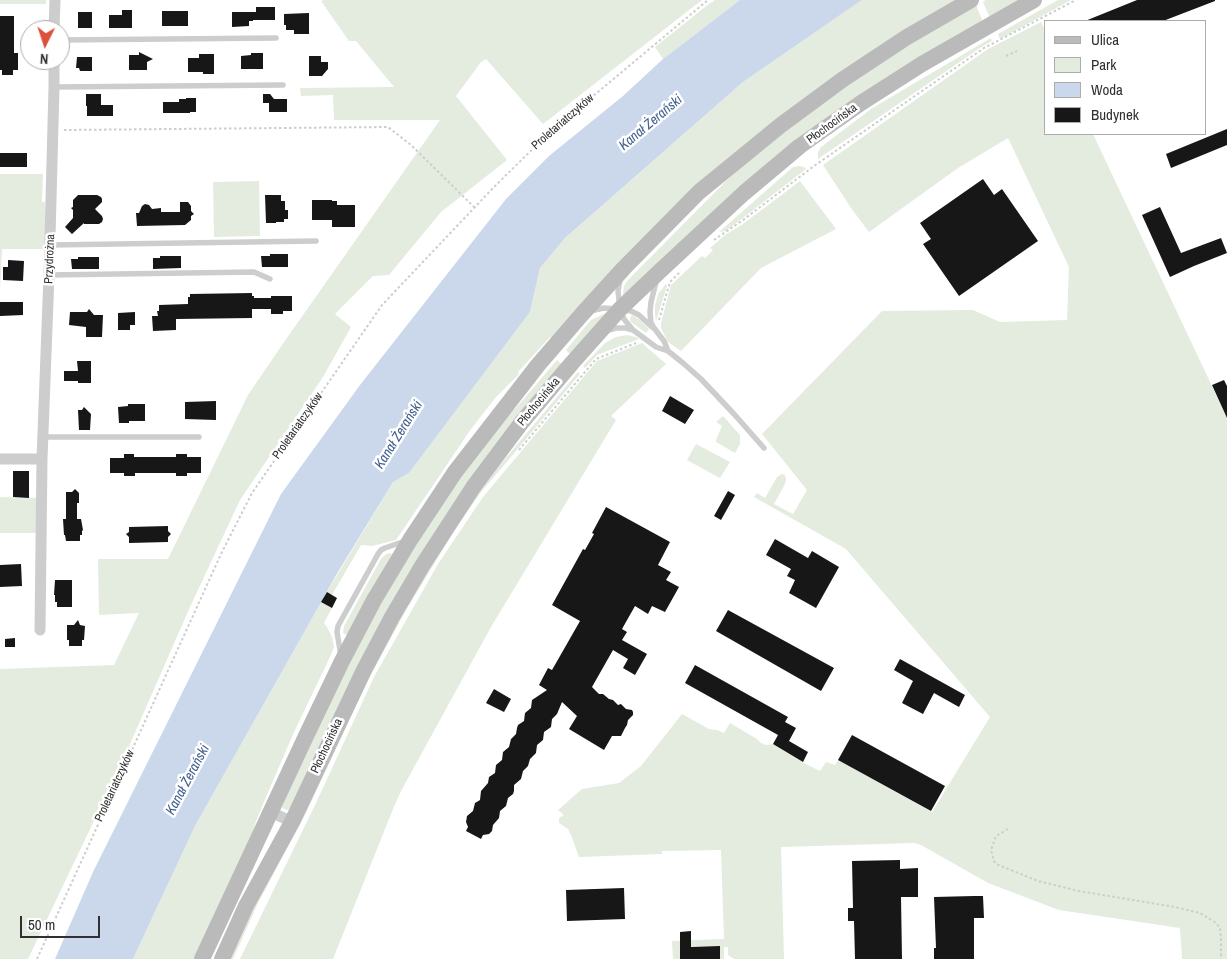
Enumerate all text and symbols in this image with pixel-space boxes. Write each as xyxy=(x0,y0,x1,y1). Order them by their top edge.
north arrow xyxy=(20,20,70,70)
legend xyxy=(1044,20,1207,135)
text: Ulica xyxy=(1091,29,1119,50)
text: N xyxy=(39,50,49,68)
text: Park xyxy=(1091,54,1116,75)
text: Woda xyxy=(1091,79,1123,100)
street label: Proletariatczyków xyxy=(529,91,597,153)
water label: Kanał Żerański xyxy=(616,92,686,154)
street label: Płochocińska xyxy=(804,101,860,147)
text: Budynek xyxy=(1091,104,1139,125)
street label: Przydrożna xyxy=(42,234,58,284)
street label: Płochocińska xyxy=(515,375,563,429)
street label: Proletariatczyków xyxy=(270,390,326,462)
water label: Kanał Żerański xyxy=(371,398,427,472)
street label: Płochocińska xyxy=(308,716,346,776)
water label: Kanał Żerański xyxy=(162,742,214,818)
street label: Proletariatczyków xyxy=(92,748,138,824)
scale bar xyxy=(22,906,102,938)
text: 50 m xyxy=(28,914,55,935)

